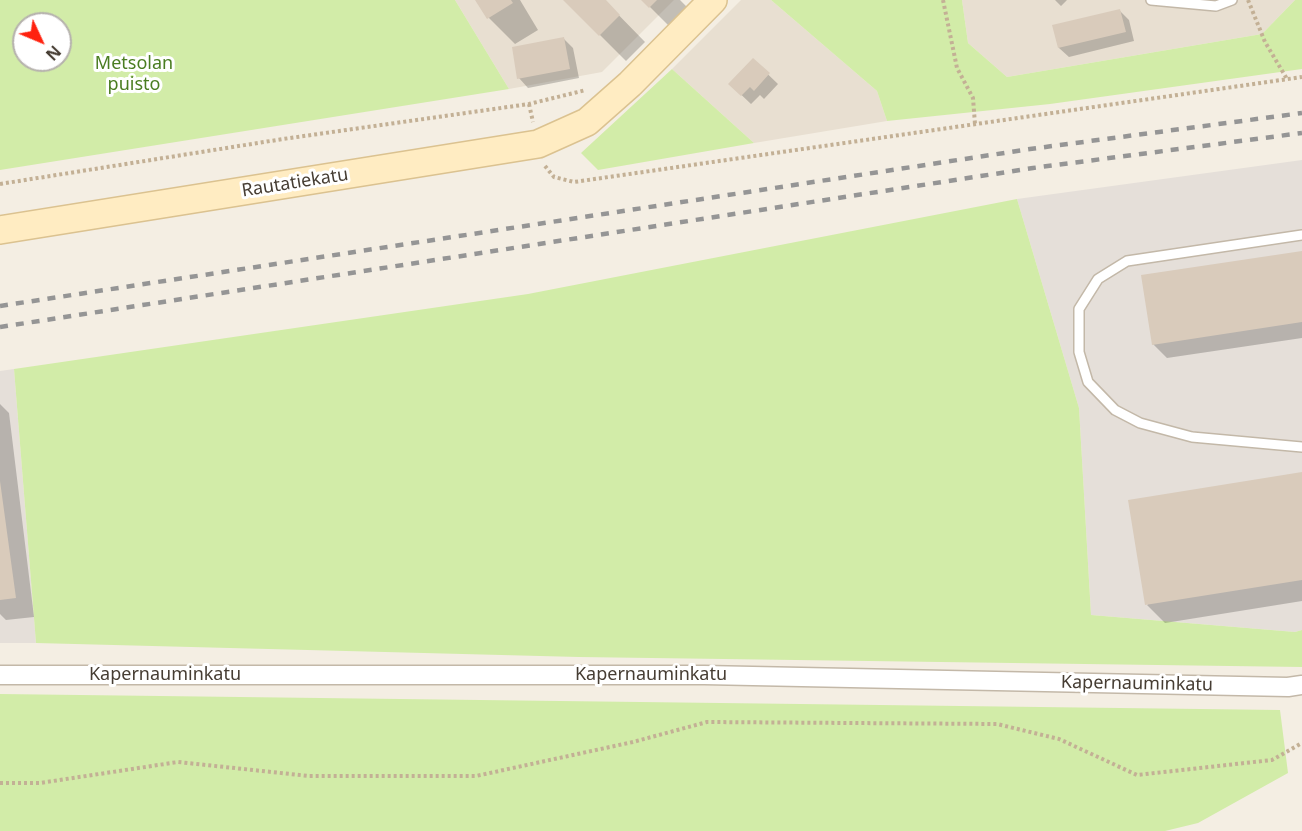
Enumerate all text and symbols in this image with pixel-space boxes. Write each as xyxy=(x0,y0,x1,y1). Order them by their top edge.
north arrow xyxy=(12,12,72,72)
text: N xyxy=(41,41,66,65)
park label: Metsolan puisto xyxy=(95,53,173,96)
street label: Rautatiekatu xyxy=(240,164,350,202)
street label: Kapernauminkatu xyxy=(89,664,241,686)
street label: Kapernauminkatu xyxy=(575,664,727,686)
street label: Kapernauminkatu xyxy=(1061,672,1213,696)

